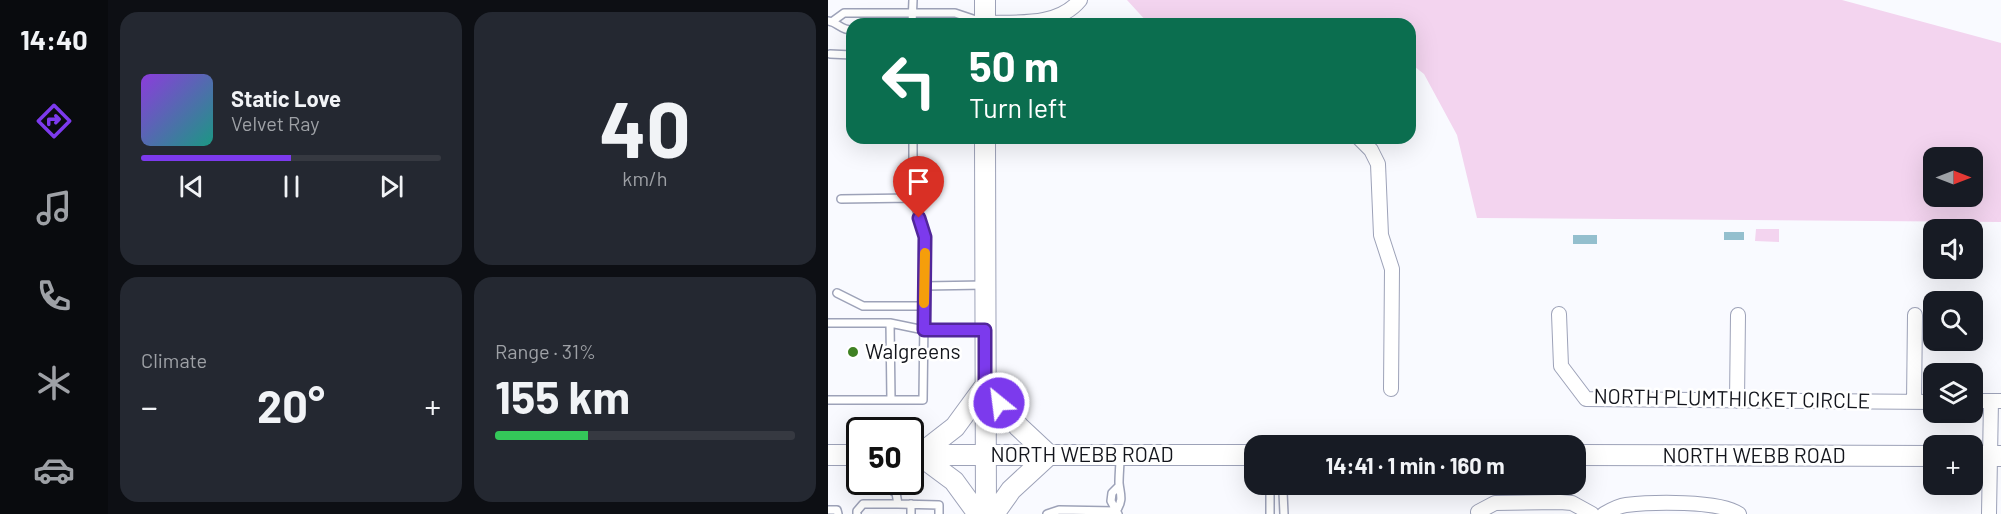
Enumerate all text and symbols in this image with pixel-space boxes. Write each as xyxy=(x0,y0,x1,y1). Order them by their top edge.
text: 14:40 xyxy=(20,23,88,55)
text: 50 m xyxy=(969,40,1059,90)
icon: left xyxy=(870,42,948,120)
text: 40 xyxy=(599,80,691,174)
text: Static Love xyxy=(231,85,341,111)
text: Turn left xyxy=(969,91,1067,123)
icon: directions xyxy=(33,100,75,142)
text: Velvet Ray xyxy=(231,111,320,135)
north arrow xyxy=(1923,147,1983,207)
map controls xyxy=(1923,147,1983,495)
pin xyxy=(893,156,944,218)
icon: arrive xyxy=(902,165,935,198)
text: km/h xyxy=(622,166,668,190)
icon: previous xyxy=(175,170,208,203)
icon: pause xyxy=(275,170,308,203)
icon: next xyxy=(375,170,408,203)
icon: music xyxy=(33,187,75,229)
button: sound xyxy=(1923,219,1983,279)
icon: phone xyxy=(33,275,75,317)
button: search xyxy=(1923,291,1983,351)
place label: Walgreens xyxy=(865,338,961,363)
text: Range · 31% xyxy=(495,339,596,363)
marker: Walgreens xyxy=(846,345,860,359)
text: Climate xyxy=(141,348,207,372)
icon: climate xyxy=(33,362,75,404)
button: layers xyxy=(1923,363,1983,423)
text: 155 km xyxy=(495,369,630,423)
position arrow xyxy=(967,371,1031,435)
text: 20° xyxy=(257,378,325,432)
street label: NORTH PLUMTHICKET CIRCLE xyxy=(1593,383,1871,412)
text: − xyxy=(141,386,158,426)
text: + xyxy=(425,386,441,426)
speed limit sign: 50 xyxy=(846,417,924,495)
button: + xyxy=(1923,435,1983,495)
street label: NORTH WEBB ROAD xyxy=(991,441,1173,466)
street label: NORTH WEBB ROAD xyxy=(1663,442,1845,467)
icon: car xyxy=(33,449,75,491)
text: 14:41 · 1 min · 160 m xyxy=(1325,452,1505,478)

